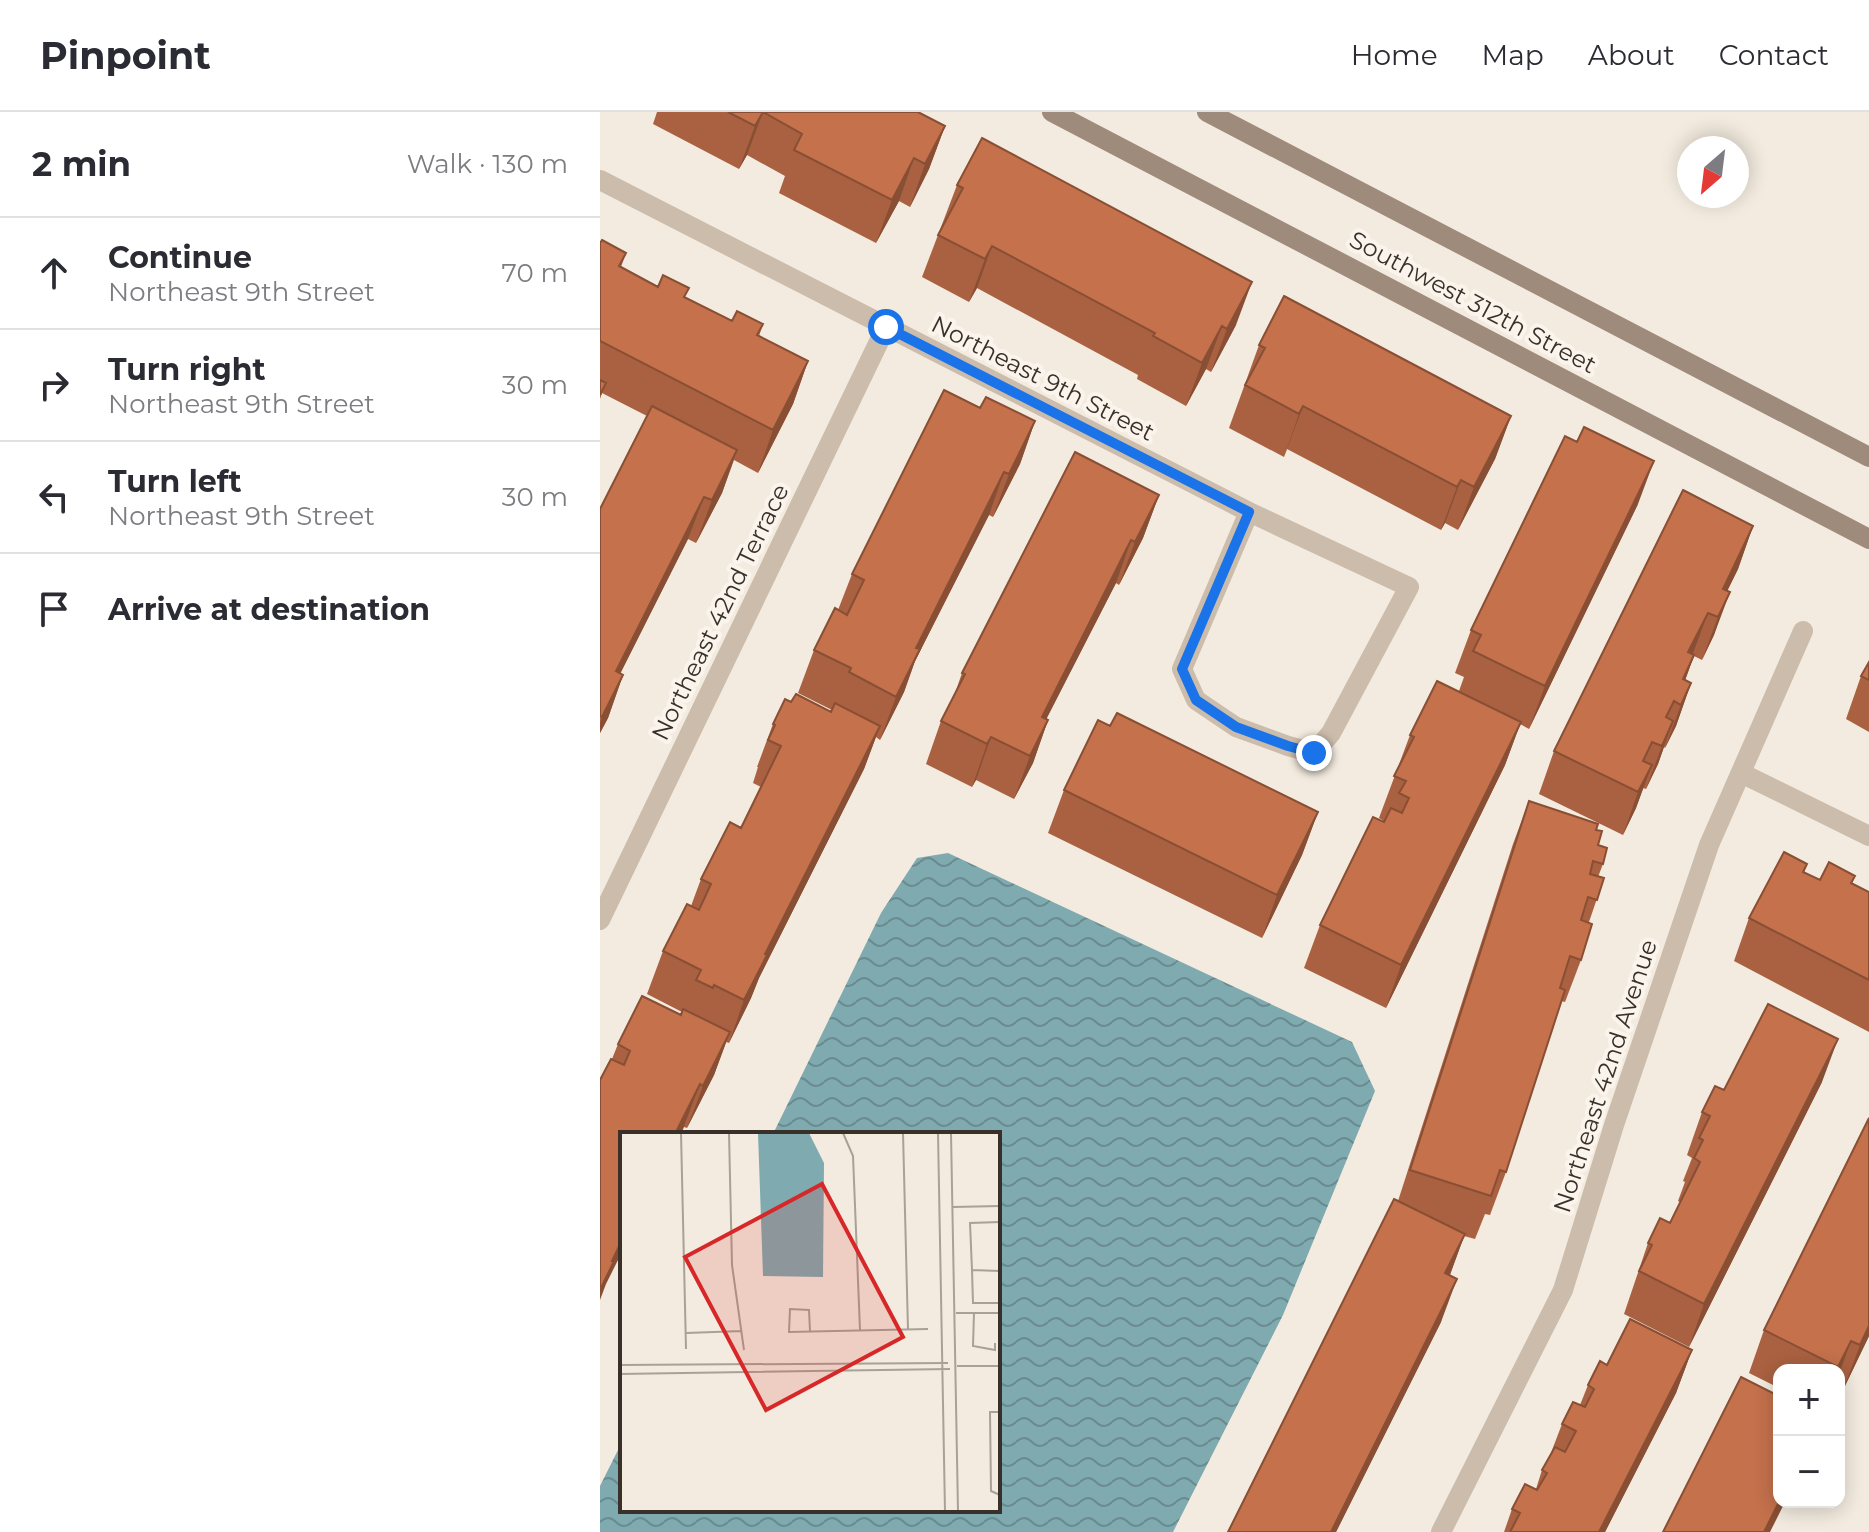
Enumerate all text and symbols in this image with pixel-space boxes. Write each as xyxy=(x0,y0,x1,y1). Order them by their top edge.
text: Pinpoint xyxy=(40,32,211,79)
text: Home xyxy=(1351,38,1438,72)
text: Map xyxy=(1482,38,1544,72)
text: About xyxy=(1588,38,1675,72)
text: Contact xyxy=(1719,38,1829,72)
north arrow xyxy=(1677,136,1749,208)
text: 2 min xyxy=(32,143,131,185)
text: Walk · 130 m xyxy=(407,148,568,180)
street label: Southwest 312th Street xyxy=(1345,225,1602,380)
text: Continue xyxy=(108,239,252,276)
icon: ahead xyxy=(32,251,76,295)
text: 70 m xyxy=(502,257,568,289)
text: Northeast 9th Street xyxy=(108,276,375,308)
route start xyxy=(868,309,904,345)
street label: Northeast 9th Street xyxy=(927,309,1159,447)
text: Turn right xyxy=(108,351,265,388)
icon: right xyxy=(32,363,76,407)
text: 30 m xyxy=(502,369,568,401)
text: Northeast 9th Street xyxy=(108,388,375,420)
text: Turn left xyxy=(108,463,241,500)
icon: left xyxy=(32,475,76,519)
street label: Northeast 42nd Terrace xyxy=(645,479,795,745)
text: 30 m xyxy=(502,481,568,513)
text: Northeast 9th Street xyxy=(108,500,375,532)
icon: arrive xyxy=(32,587,76,631)
text: Arrive at destination xyxy=(108,591,430,628)
route end xyxy=(1296,735,1332,771)
street label: Northeast 42nd Avenue xyxy=(1547,936,1663,1216)
inset map xyxy=(620,1132,1000,1512)
map controls xyxy=(1773,1364,1845,1508)
button: + xyxy=(1773,1364,1845,1436)
button: − xyxy=(1773,1436,1845,1508)

